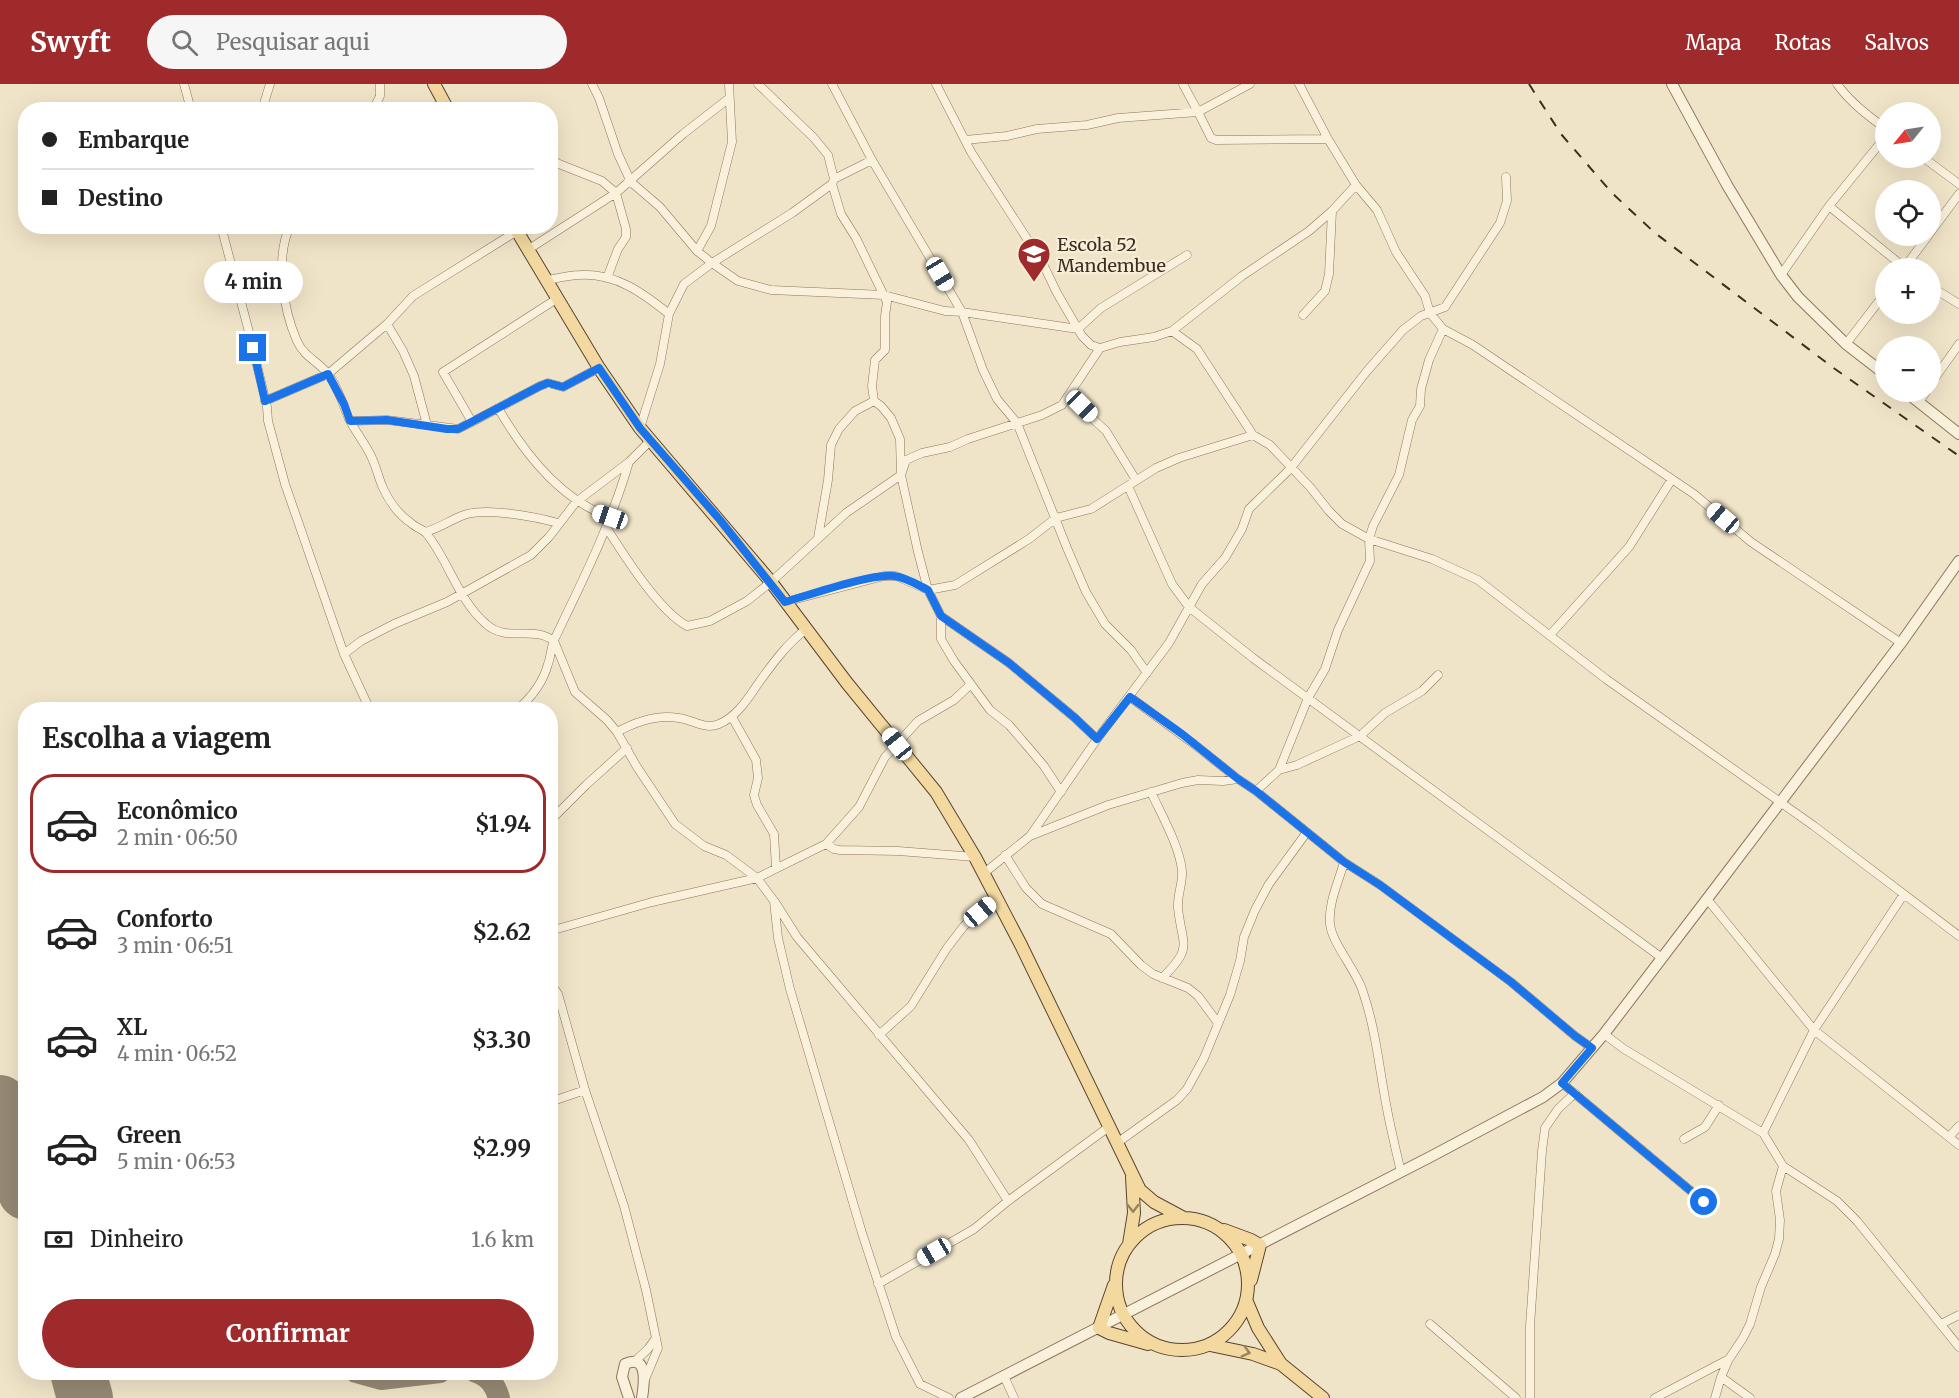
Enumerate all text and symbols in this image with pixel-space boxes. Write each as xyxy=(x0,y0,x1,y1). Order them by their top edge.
search box xyxy=(147,15,567,69)
text: Swyft xyxy=(30,24,111,60)
icon: search xyxy=(168,26,201,59)
text: Pesquisar aqui xyxy=(216,28,370,56)
text: Mapa xyxy=(1685,29,1742,56)
text: Rotas xyxy=(1775,29,1831,56)
text: Salvos xyxy=(1864,29,1929,56)
north arrow xyxy=(1875,102,1941,168)
map controls xyxy=(1875,102,1941,402)
text: Embarque xyxy=(78,126,189,154)
button: locate xyxy=(1875,180,1941,246)
text: Destino xyxy=(78,184,163,212)
place label: Escola 52 Mandembue xyxy=(1057,233,1166,277)
school or university icon: Escola 52 Mandembue xyxy=(1016,236,1052,283)
car xyxy=(923,254,957,294)
button: + xyxy=(1875,258,1941,324)
callout: 4 min xyxy=(204,261,302,303)
text: 4 min xyxy=(225,269,282,294)
route end xyxy=(239,334,266,361)
button: − xyxy=(1875,336,1941,402)
car xyxy=(1063,387,1101,425)
car xyxy=(1703,500,1743,536)
car xyxy=(590,503,630,531)
text: Escolha a viagem xyxy=(42,721,271,755)
car xyxy=(879,724,915,764)
icon: car xyxy=(45,797,99,851)
text: Econômico xyxy=(117,797,238,825)
text: $1.94 xyxy=(475,810,531,838)
text: 2 min · 06:50 xyxy=(117,825,238,850)
car xyxy=(960,894,1000,930)
icon: car xyxy=(45,905,99,959)
text: Conforto xyxy=(117,905,213,933)
text: $2.62 xyxy=(472,918,531,946)
text: 3 min · 06:51 xyxy=(117,933,233,958)
icon: car xyxy=(45,1013,99,1067)
text: XL xyxy=(117,1013,147,1041)
text: $3.30 xyxy=(472,1026,531,1054)
text: 4 min · 06:52 xyxy=(117,1041,237,1066)
icon: car xyxy=(45,1121,99,1175)
text: Green xyxy=(117,1121,181,1149)
text: $2.99 xyxy=(472,1134,531,1162)
text: 5 min · 06:53 xyxy=(117,1149,236,1174)
route start xyxy=(1690,1188,1717,1215)
one-way arrow xyxy=(1127,1204,1139,1213)
icon: cash xyxy=(42,1223,75,1256)
text: Dinheiro xyxy=(90,1225,183,1253)
text: 1.6 km xyxy=(471,1227,534,1252)
car xyxy=(914,1235,954,1269)
button: Confirmar xyxy=(42,1299,534,1368)
one-way arrow xyxy=(1241,1345,1251,1358)

